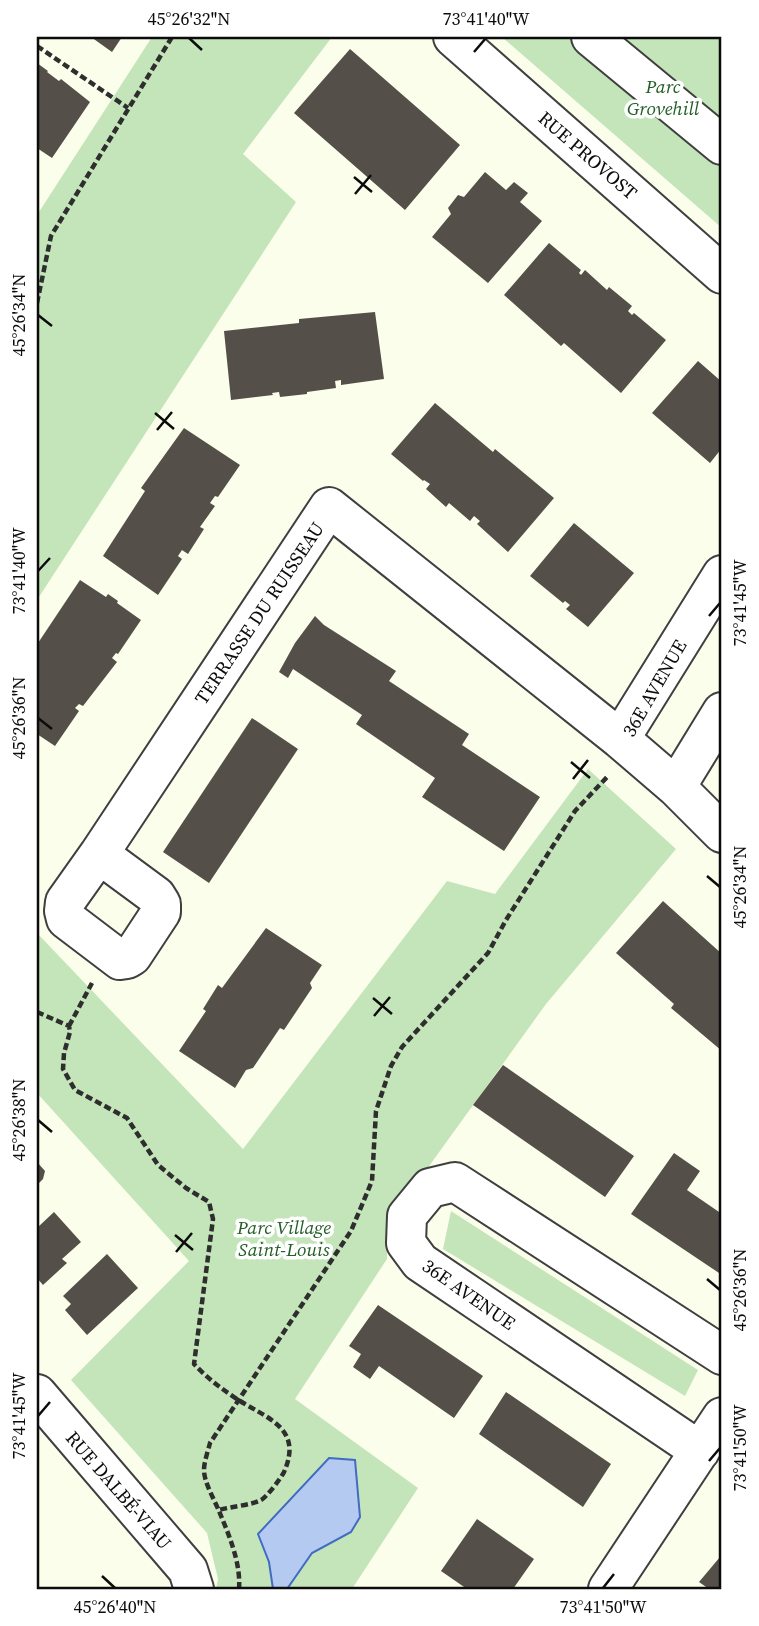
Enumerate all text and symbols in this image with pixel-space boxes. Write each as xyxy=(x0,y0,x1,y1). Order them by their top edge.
text: 45°26'32"N xyxy=(148,6,230,31)
text: 73°41'40"W xyxy=(443,6,530,31)
park label: Parc Grovehill xyxy=(627,73,700,121)
street label: RUE PROVOST xyxy=(533,105,643,206)
text: 45°26'34"N xyxy=(6,274,31,356)
street label: TERRASSE DU RUISSEAU xyxy=(188,517,330,709)
text: 73°41'40"W xyxy=(6,527,31,614)
text: 73°41'45"W xyxy=(727,559,752,646)
street label: 36E AVENUE xyxy=(616,635,692,741)
text: 45°26'36"N xyxy=(6,677,31,759)
text: 45°26'34"N xyxy=(727,846,752,928)
text: 45°26'38"N xyxy=(6,1079,31,1161)
park label: Parc Village Saint-Louis xyxy=(236,1214,331,1262)
text: 45°26'36"N xyxy=(727,1249,752,1331)
street label: 36E AVENUE xyxy=(417,1252,521,1336)
text: 73°41'45"W xyxy=(6,1372,31,1459)
text: 73°41'50"W xyxy=(727,1404,752,1491)
street label: RUE DALBÉ-VIAU xyxy=(60,1425,178,1555)
text: 45°26'40"N xyxy=(74,1594,156,1619)
text: 73°41'50"W xyxy=(560,1594,647,1619)

